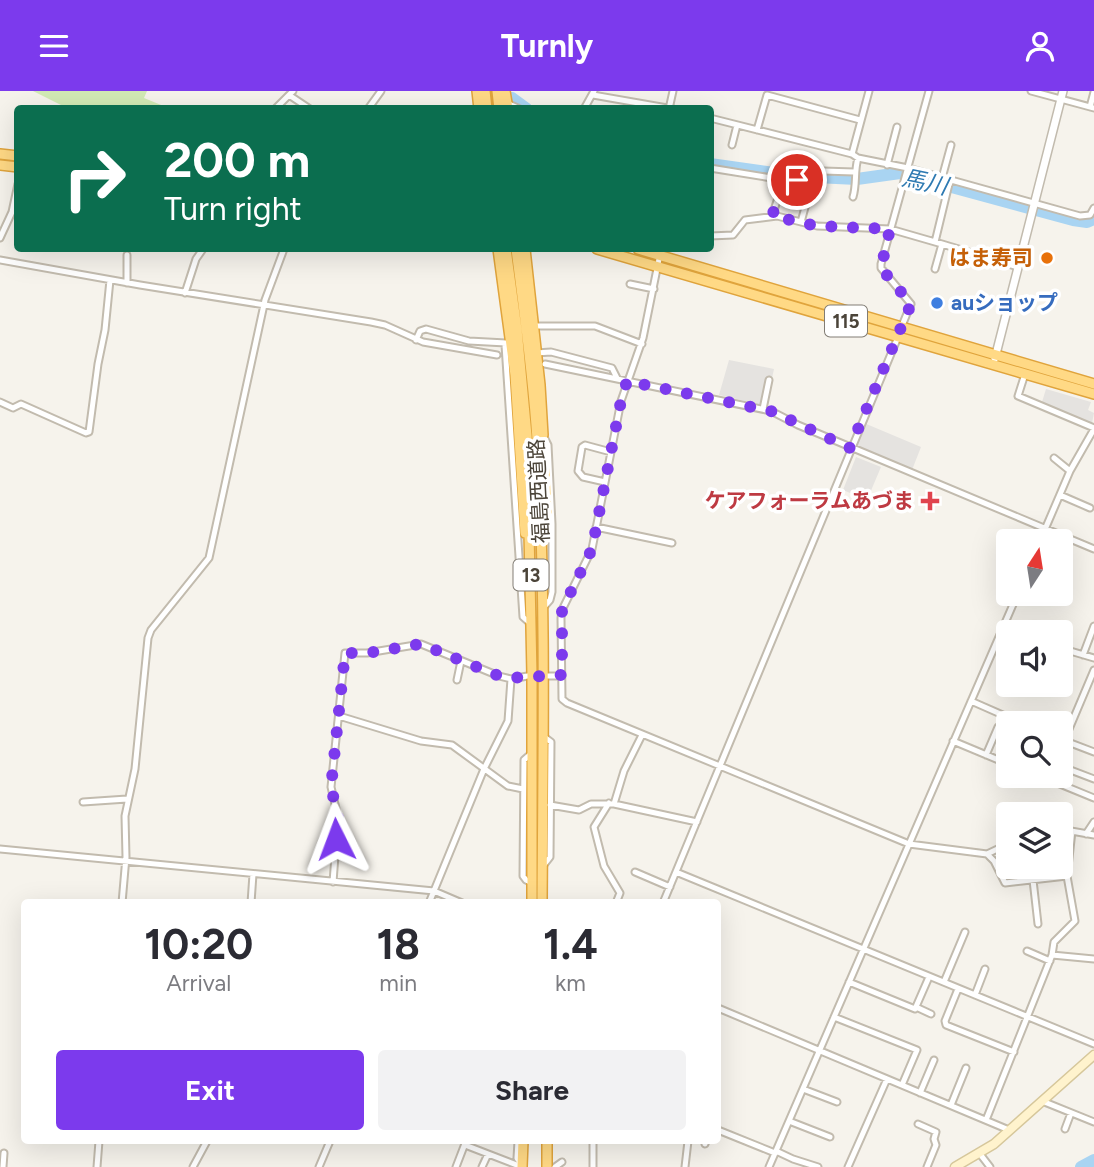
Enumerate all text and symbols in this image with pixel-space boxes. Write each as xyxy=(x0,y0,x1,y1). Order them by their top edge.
icon: menu xyxy=(35,27,73,65)
text: Turnly xyxy=(501,27,593,65)
icon: person xyxy=(1021,27,1059,65)
text: 200 m xyxy=(164,130,310,189)
icon: right xyxy=(49,133,140,224)
pin xyxy=(767,150,827,210)
icon: arrive xyxy=(778,161,816,199)
water label: 馬川 xyxy=(900,164,953,201)
text: Turn right xyxy=(164,190,302,228)
place label: はま寿司 xyxy=(949,245,1033,270)
marker: はま寿司 xyxy=(1039,250,1055,266)
place label: auショップ xyxy=(951,290,1058,315)
marker: auショップ xyxy=(929,295,945,311)
road number: 115 xyxy=(825,305,867,337)
street label: 福島西道路 xyxy=(523,438,554,544)
place label: ケアフォーラムあづま xyxy=(705,488,914,513)
marker: ケアフォーラムあづま xyxy=(920,491,940,511)
north arrow xyxy=(996,529,1073,605)
map controls xyxy=(996,529,1073,879)
road number: 13 xyxy=(514,559,548,590)
button: sound xyxy=(996,620,1073,697)
button: search xyxy=(996,711,1073,788)
position arrow xyxy=(299,802,373,876)
button: layers xyxy=(996,802,1073,879)
text: 10:20 xyxy=(144,919,253,970)
text: 18 xyxy=(376,919,420,970)
text: 1.4 xyxy=(543,919,598,970)
text: Arrival xyxy=(166,969,231,997)
text: min xyxy=(379,969,417,997)
text: km xyxy=(555,969,586,997)
button: Exit xyxy=(56,1050,364,1130)
button: Share xyxy=(378,1050,686,1130)

